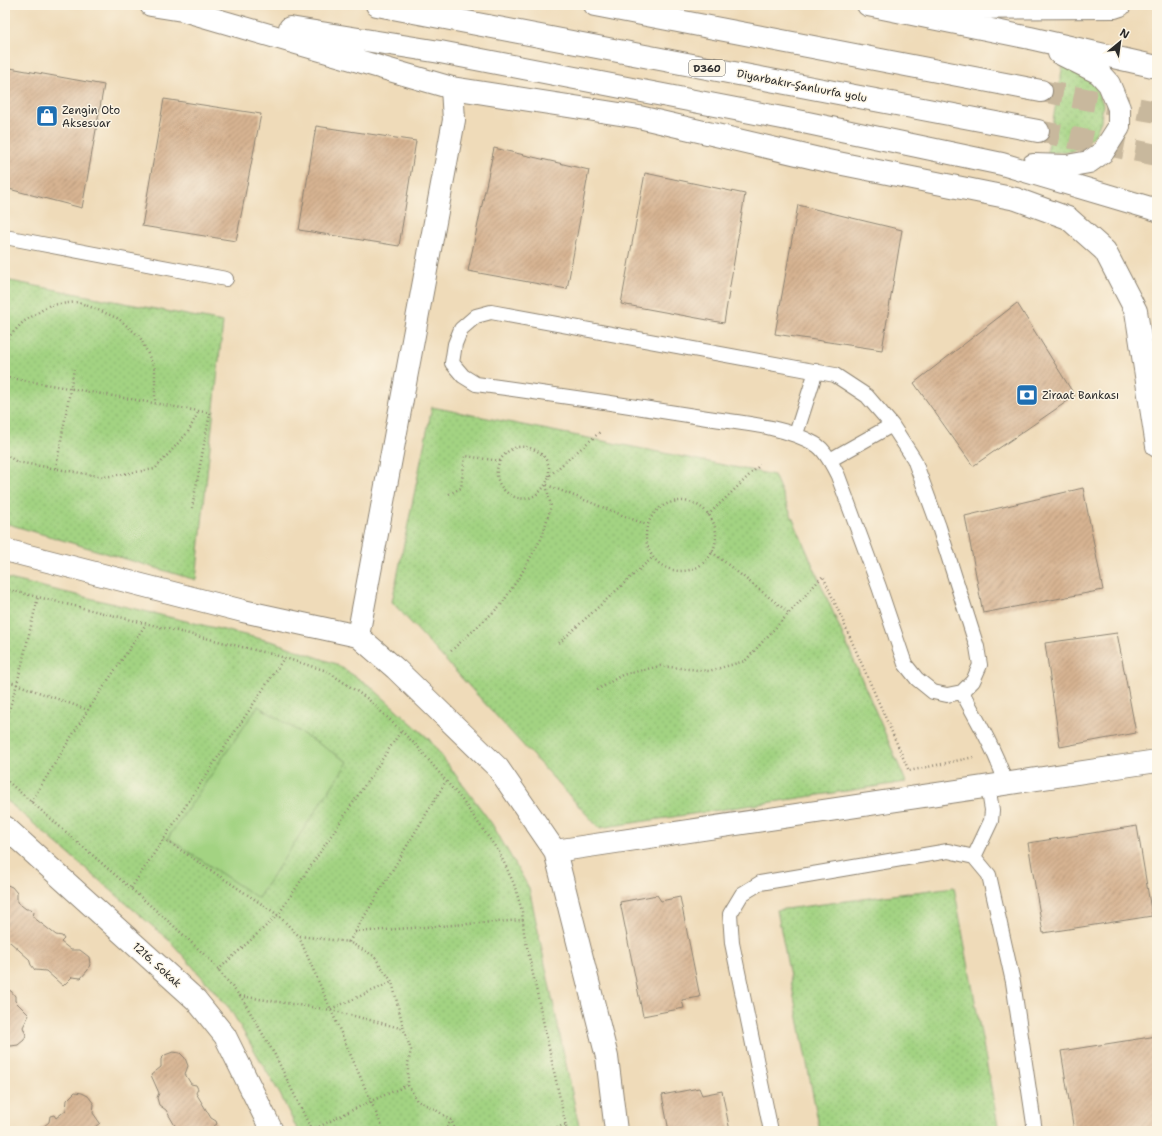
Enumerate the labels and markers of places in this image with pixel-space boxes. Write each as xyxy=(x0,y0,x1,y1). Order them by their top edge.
shop icon: Zengin Oto Aksesuar xyxy=(34,103,60,129)
place label: Zengin Oto Aksesuar xyxy=(62,103,121,131)
bank icon: Ziraat Bankası xyxy=(1014,382,1040,408)
place label: Ziraat Bankası xyxy=(1042,388,1119,403)

